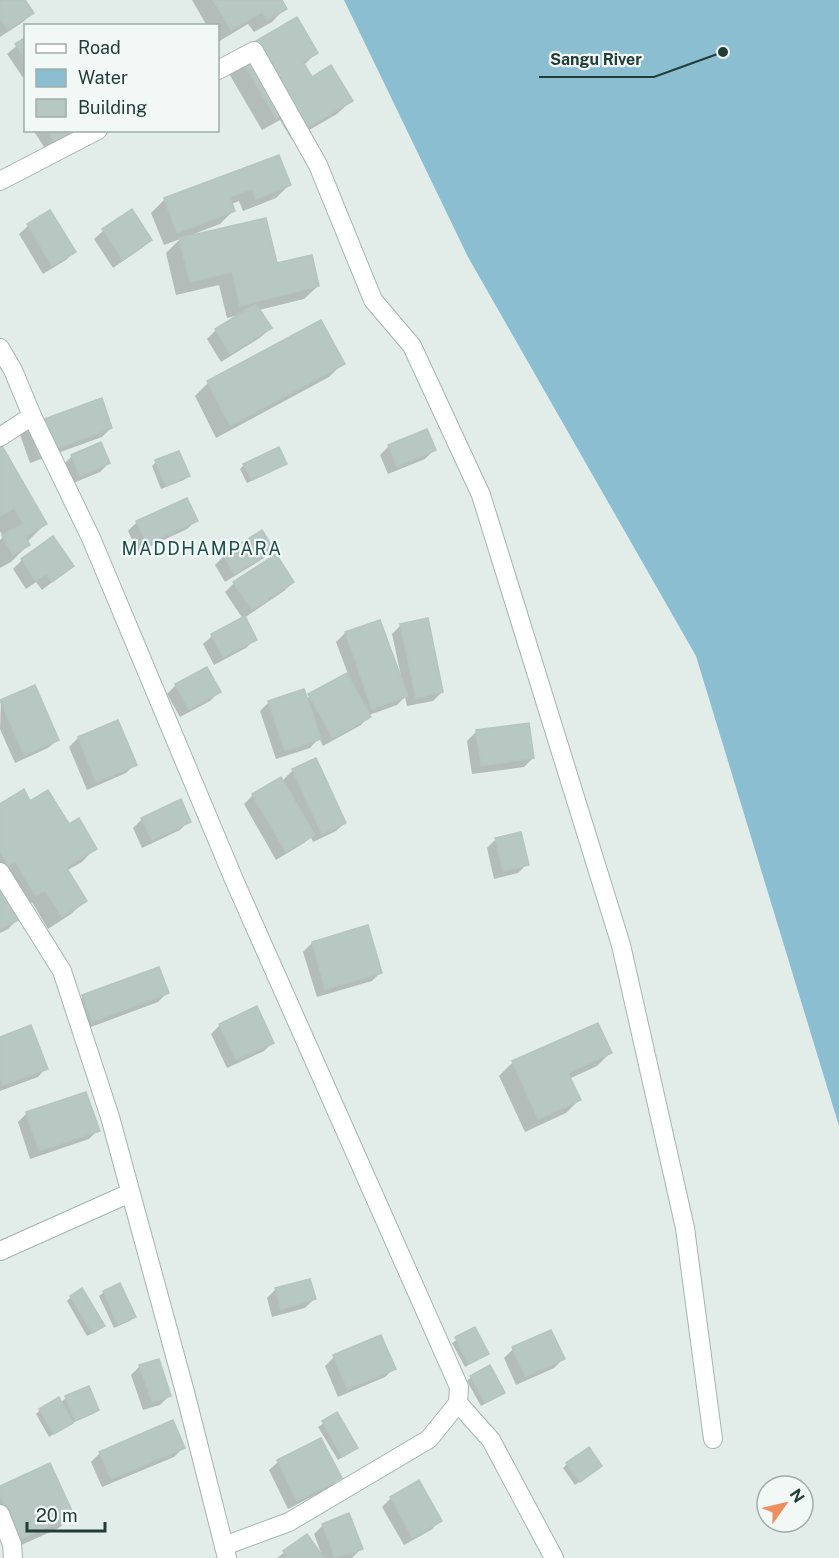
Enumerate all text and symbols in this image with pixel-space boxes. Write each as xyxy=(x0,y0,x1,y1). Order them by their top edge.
legend xyxy=(24,24,219,132)
text: Road xyxy=(78,37,121,58)
callout: Sangu River xyxy=(539,43,654,77)
text: Sangu River xyxy=(550,50,642,69)
text: Water xyxy=(78,67,128,88)
text: Building xyxy=(78,97,147,118)
district label: MADDHAMPARA xyxy=(122,538,282,559)
north arrow xyxy=(755,1474,815,1534)
text: N xyxy=(786,1485,808,1506)
scale bar xyxy=(27,1495,105,1533)
text: 20 m xyxy=(36,1505,78,1526)

